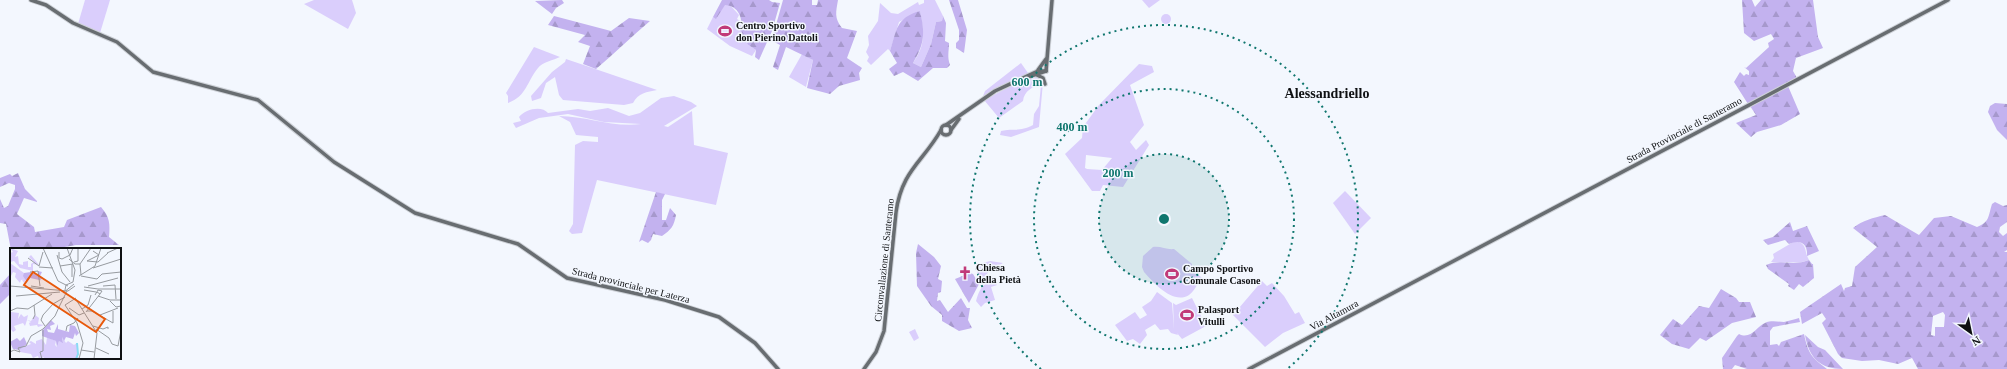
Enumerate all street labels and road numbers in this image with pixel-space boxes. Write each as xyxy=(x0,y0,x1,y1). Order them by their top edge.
street label: Strada Provinciale di Santeramo xyxy=(1624,95,1744,165)
street label: Circonvallazione di Santeramo xyxy=(872,198,896,322)
street label: Strada provinciale per Laterza xyxy=(571,265,691,305)
street label: Via Altamura xyxy=(1308,297,1361,332)

